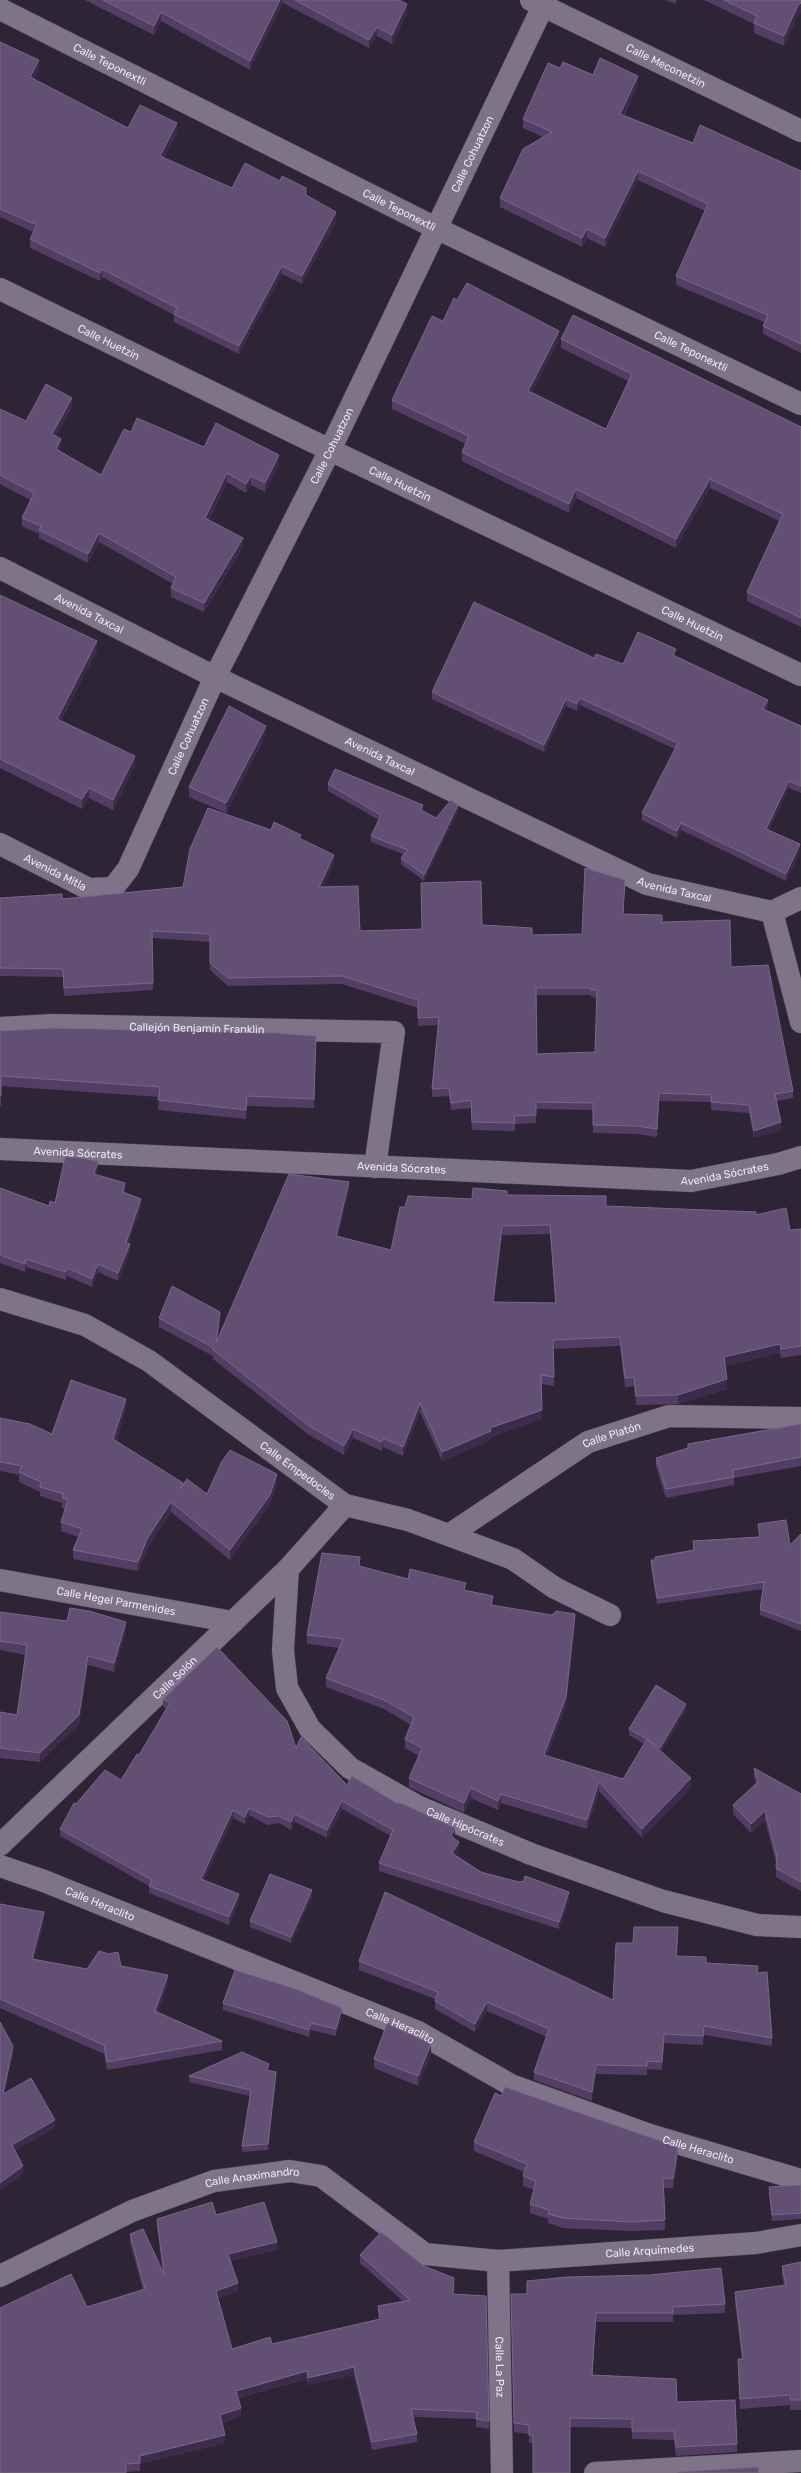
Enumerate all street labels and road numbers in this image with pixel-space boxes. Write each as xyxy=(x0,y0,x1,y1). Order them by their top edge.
street label: Calle Teponextli xyxy=(71,41,148,88)
street label: Calle Meconetzin xyxy=(624,41,708,91)
street label: Calle Cohuatzon xyxy=(449,114,497,194)
street label: Calle Teponextli xyxy=(361,186,438,234)
street label: Calle Huetzin xyxy=(75,322,142,363)
street label: Calle Teponextli xyxy=(652,328,730,375)
street label: Calle Cohuatzon xyxy=(308,406,356,486)
street label: Calle Huetzin xyxy=(367,464,433,504)
street label: Avenida Taxcal xyxy=(52,591,126,637)
street label: Calle Huetzin xyxy=(659,603,726,644)
street label: Calle Cohuatzon xyxy=(165,696,212,777)
street label: Avenida Taxcal xyxy=(343,734,417,779)
street label: Avenida Mitla xyxy=(22,851,88,894)
street label: Avenida Taxcal xyxy=(635,874,712,905)
street label: Callejón Benjamín Franklin xyxy=(129,1021,265,1036)
street label: Avenida Sócrates xyxy=(33,1145,123,1162)
street label: Avenida Sócrates xyxy=(357,1160,447,1177)
street label: Avenida Sócrates xyxy=(680,1160,770,1188)
street label: Calle Platón xyxy=(580,1419,643,1451)
street label: Calle Empedocles xyxy=(257,1439,338,1503)
street label: Calle Hegel Parmenides xyxy=(55,1584,177,1619)
street label: Calle Solón xyxy=(150,1654,200,1702)
street label: Calle Hipócrates xyxy=(424,1805,507,1849)
street label: Calle Heraclito xyxy=(63,1884,137,1924)
street label: Calle Heraclito xyxy=(364,2006,437,2047)
street label: Calle Heraclito xyxy=(661,2133,735,2167)
street label: Calle Anaximandro xyxy=(203,2165,301,2191)
street label: Calle Arquímedes xyxy=(605,2241,695,2260)
street label: Calle La Paz xyxy=(492,2336,507,2398)

